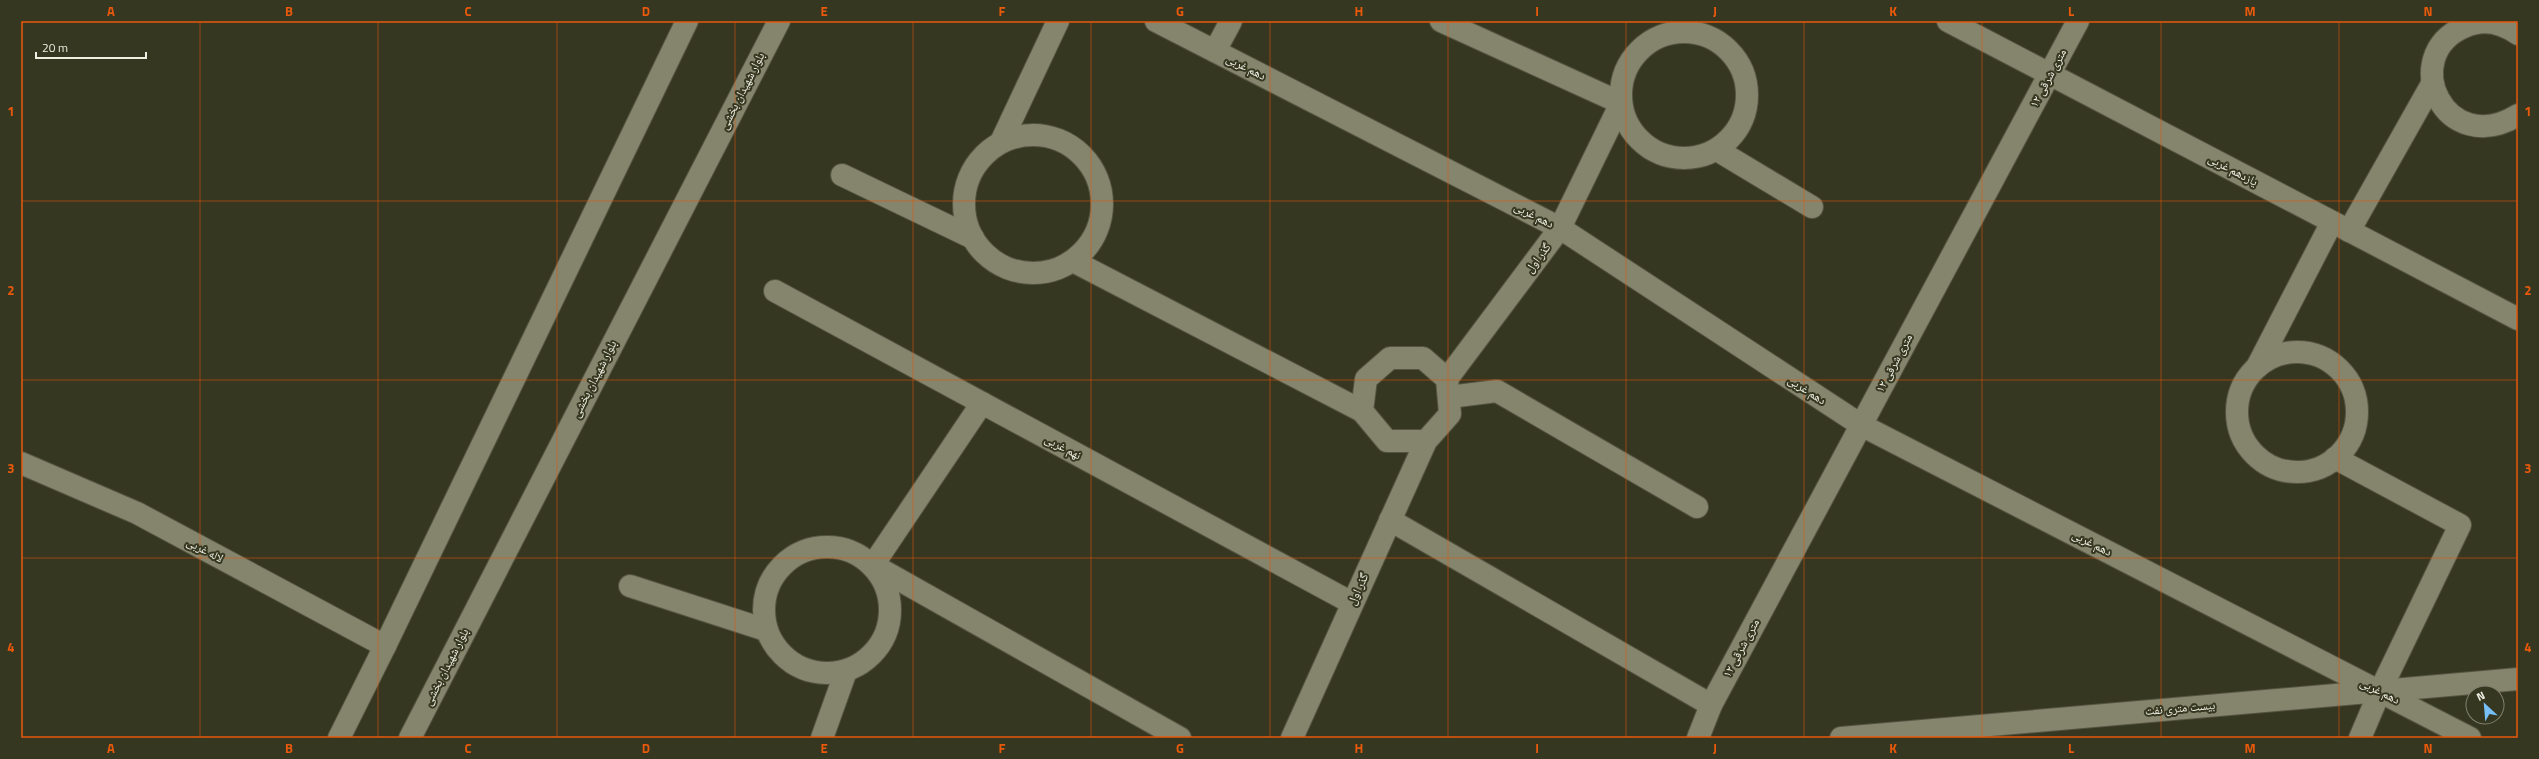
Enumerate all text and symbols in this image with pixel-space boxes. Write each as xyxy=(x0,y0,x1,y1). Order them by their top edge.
text: A xyxy=(107,1,115,21)
text: B xyxy=(285,1,293,21)
text: C xyxy=(464,1,472,21)
text: D xyxy=(642,1,650,21)
text: E xyxy=(820,1,828,21)
text: F xyxy=(999,1,1006,21)
text: G xyxy=(1176,1,1184,21)
text: H xyxy=(1355,1,1363,21)
text: I xyxy=(1535,1,1539,21)
text: J xyxy=(1713,1,1717,21)
text: K xyxy=(1889,1,1897,21)
text: L xyxy=(2068,1,2074,21)
text: M xyxy=(2244,1,2256,21)
text: N xyxy=(2423,1,2433,21)
scale bar xyxy=(36,34,146,60)
text: 20 m xyxy=(42,38,68,57)
street label: ۱۲ متری شرقی xyxy=(2024,45,2071,111)
street label: دهم غربی xyxy=(1223,48,1269,85)
street label: بلوار شهیدان بخشی xyxy=(714,49,769,133)
text: 1 xyxy=(7,101,15,121)
text: 1 xyxy=(2524,101,2532,121)
street label: یازدهم غربی xyxy=(2205,148,2262,191)
street label: دهم غربی xyxy=(1511,196,1557,233)
street label: گذر اول xyxy=(1520,239,1555,277)
text: 2 xyxy=(7,280,15,300)
text: 2 xyxy=(2524,280,2532,300)
street label: ۱۲ متری شرقی xyxy=(1870,330,1917,396)
street label: بلوار شهیدان بخشی xyxy=(566,337,621,421)
street label: دهم غربی xyxy=(1784,370,1830,409)
street label: نهم غربی xyxy=(1041,429,1085,464)
text: 3 xyxy=(7,458,15,478)
text: 3 xyxy=(2524,458,2532,478)
street label: دهم غربی xyxy=(2069,524,2115,561)
street label: لاله غربی xyxy=(183,532,227,567)
street label: گذر اول xyxy=(1342,570,1373,608)
street label: ۱۲ متری شرقی xyxy=(1717,615,1764,681)
street label: بلوار شهیدان بخشی xyxy=(418,625,473,709)
text: 4 xyxy=(7,637,15,657)
text: 4 xyxy=(2524,637,2532,657)
street label: دهم غربی xyxy=(2357,672,2403,709)
north arrow xyxy=(2465,685,2505,725)
text: N xyxy=(2474,687,2488,705)
street label: بیست متری نفت xyxy=(2144,695,2216,720)
text: A xyxy=(107,738,115,758)
text: B xyxy=(285,738,293,758)
text: C xyxy=(464,738,472,758)
text: D xyxy=(642,738,650,758)
text: E xyxy=(820,738,828,758)
text: F xyxy=(999,738,1006,758)
text: G xyxy=(1176,738,1184,758)
text: H xyxy=(1355,738,1363,758)
text: I xyxy=(1535,738,1539,758)
text: J xyxy=(1713,738,1717,758)
text: K xyxy=(1889,738,1897,758)
text: L xyxy=(2068,738,2074,758)
text: M xyxy=(2244,738,2256,758)
text: N xyxy=(2423,738,2433,758)

